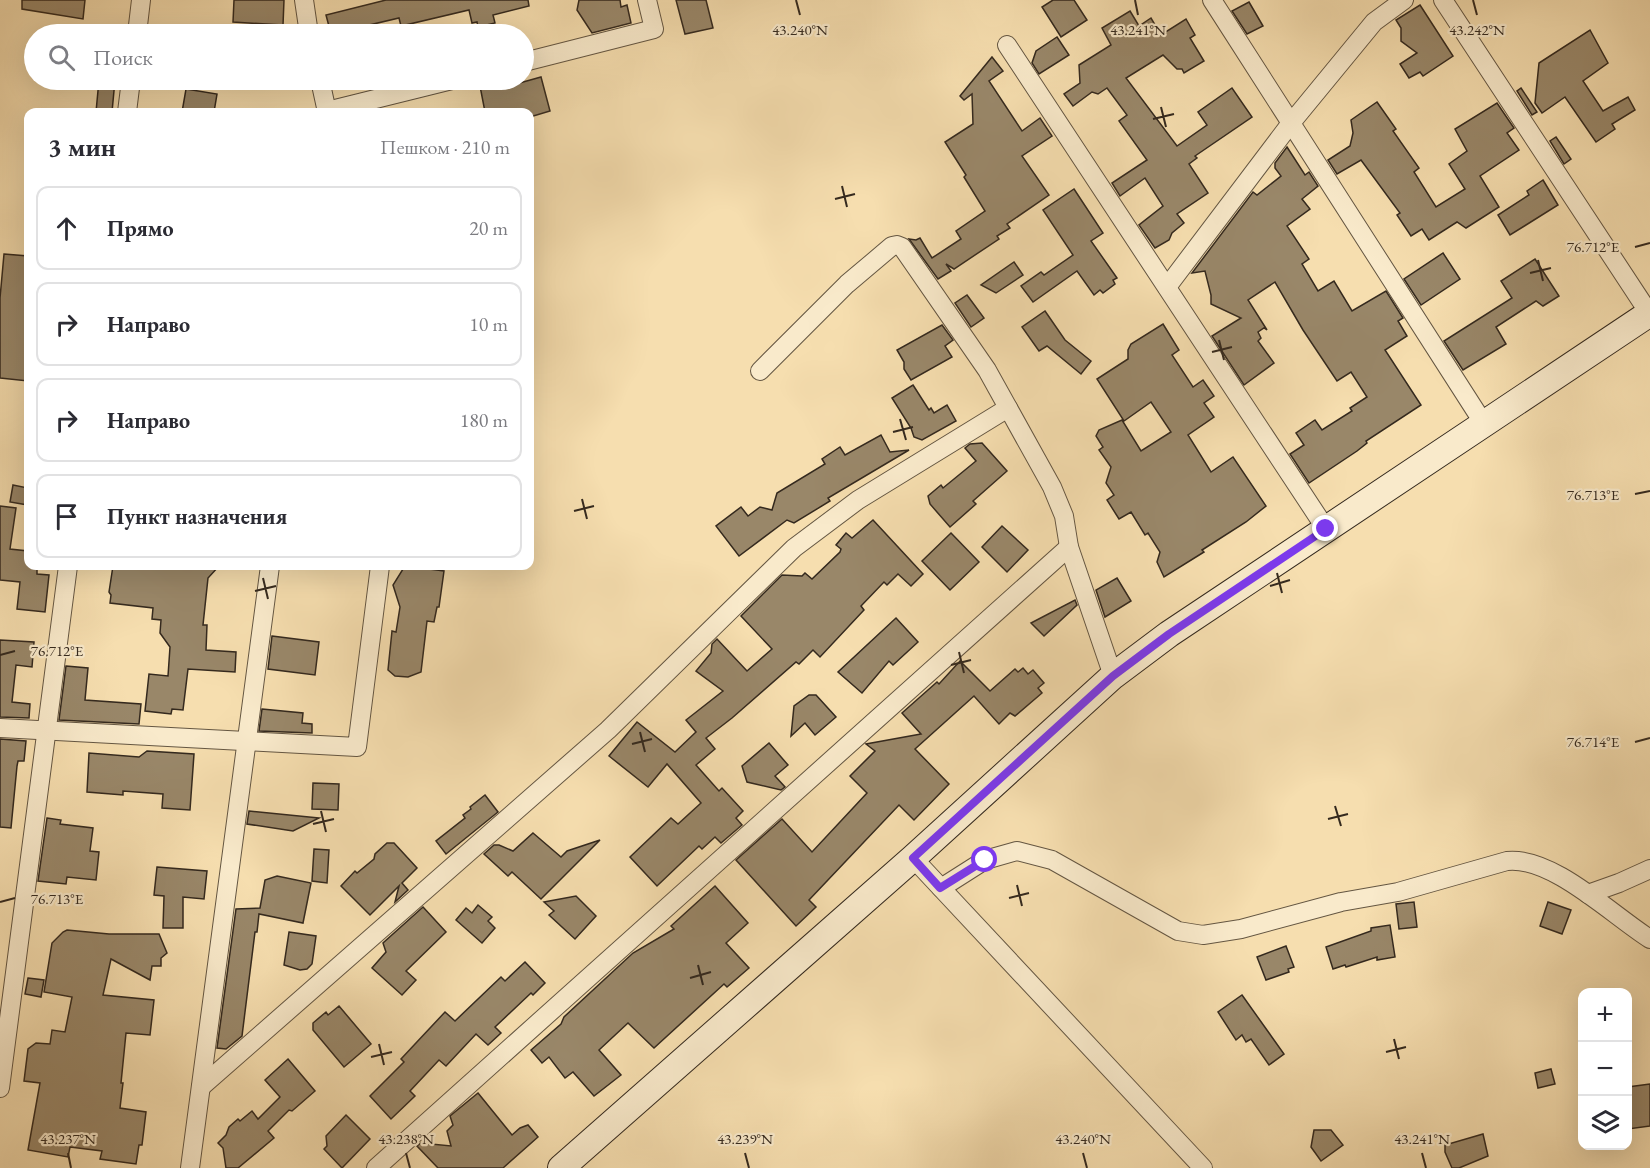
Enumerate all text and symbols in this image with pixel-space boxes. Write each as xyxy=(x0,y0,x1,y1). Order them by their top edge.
text: 43.240°N xyxy=(772,20,828,39)
text: 43.241°N xyxy=(1110,20,1166,39)
text: 43.242°N xyxy=(1449,20,1505,39)
search box xyxy=(24,24,534,90)
icon: search xyxy=(45,41,78,74)
text: Поиск xyxy=(93,43,153,72)
text: 3 мин xyxy=(48,130,116,164)
text: Пешком · 210 m xyxy=(380,134,510,160)
icon: ahead xyxy=(50,212,83,245)
text: Прямо xyxy=(107,214,174,243)
text: 20 m xyxy=(469,215,508,241)
text: 76.712°E xyxy=(1567,237,1620,256)
icon: right xyxy=(50,308,83,341)
text: Направо xyxy=(107,310,190,339)
text: 10 m xyxy=(469,311,508,337)
icon: right xyxy=(50,404,83,437)
text: Направо xyxy=(107,406,190,435)
text: 180 m xyxy=(460,407,508,433)
text: 76.713°E xyxy=(1567,485,1620,504)
icon: arrive xyxy=(50,500,83,533)
text: Пункт назначения xyxy=(107,502,287,531)
route end xyxy=(1312,515,1338,541)
text: 76.712°E xyxy=(31,641,84,660)
text: 76.714°E xyxy=(1567,732,1620,751)
route start xyxy=(971,846,997,872)
text: 76.713°E xyxy=(31,889,84,908)
map controls xyxy=(1578,988,1632,1150)
button: + xyxy=(1578,988,1632,1042)
button: − xyxy=(1578,1042,1632,1096)
button: layers xyxy=(1578,1096,1632,1150)
text: 43.237°N xyxy=(40,1129,96,1148)
text: 43.238°N xyxy=(378,1129,434,1148)
text: 43.239°N xyxy=(717,1129,773,1148)
text: 43.240°N xyxy=(1055,1129,1111,1148)
text: 43.241°N xyxy=(1394,1129,1450,1148)

